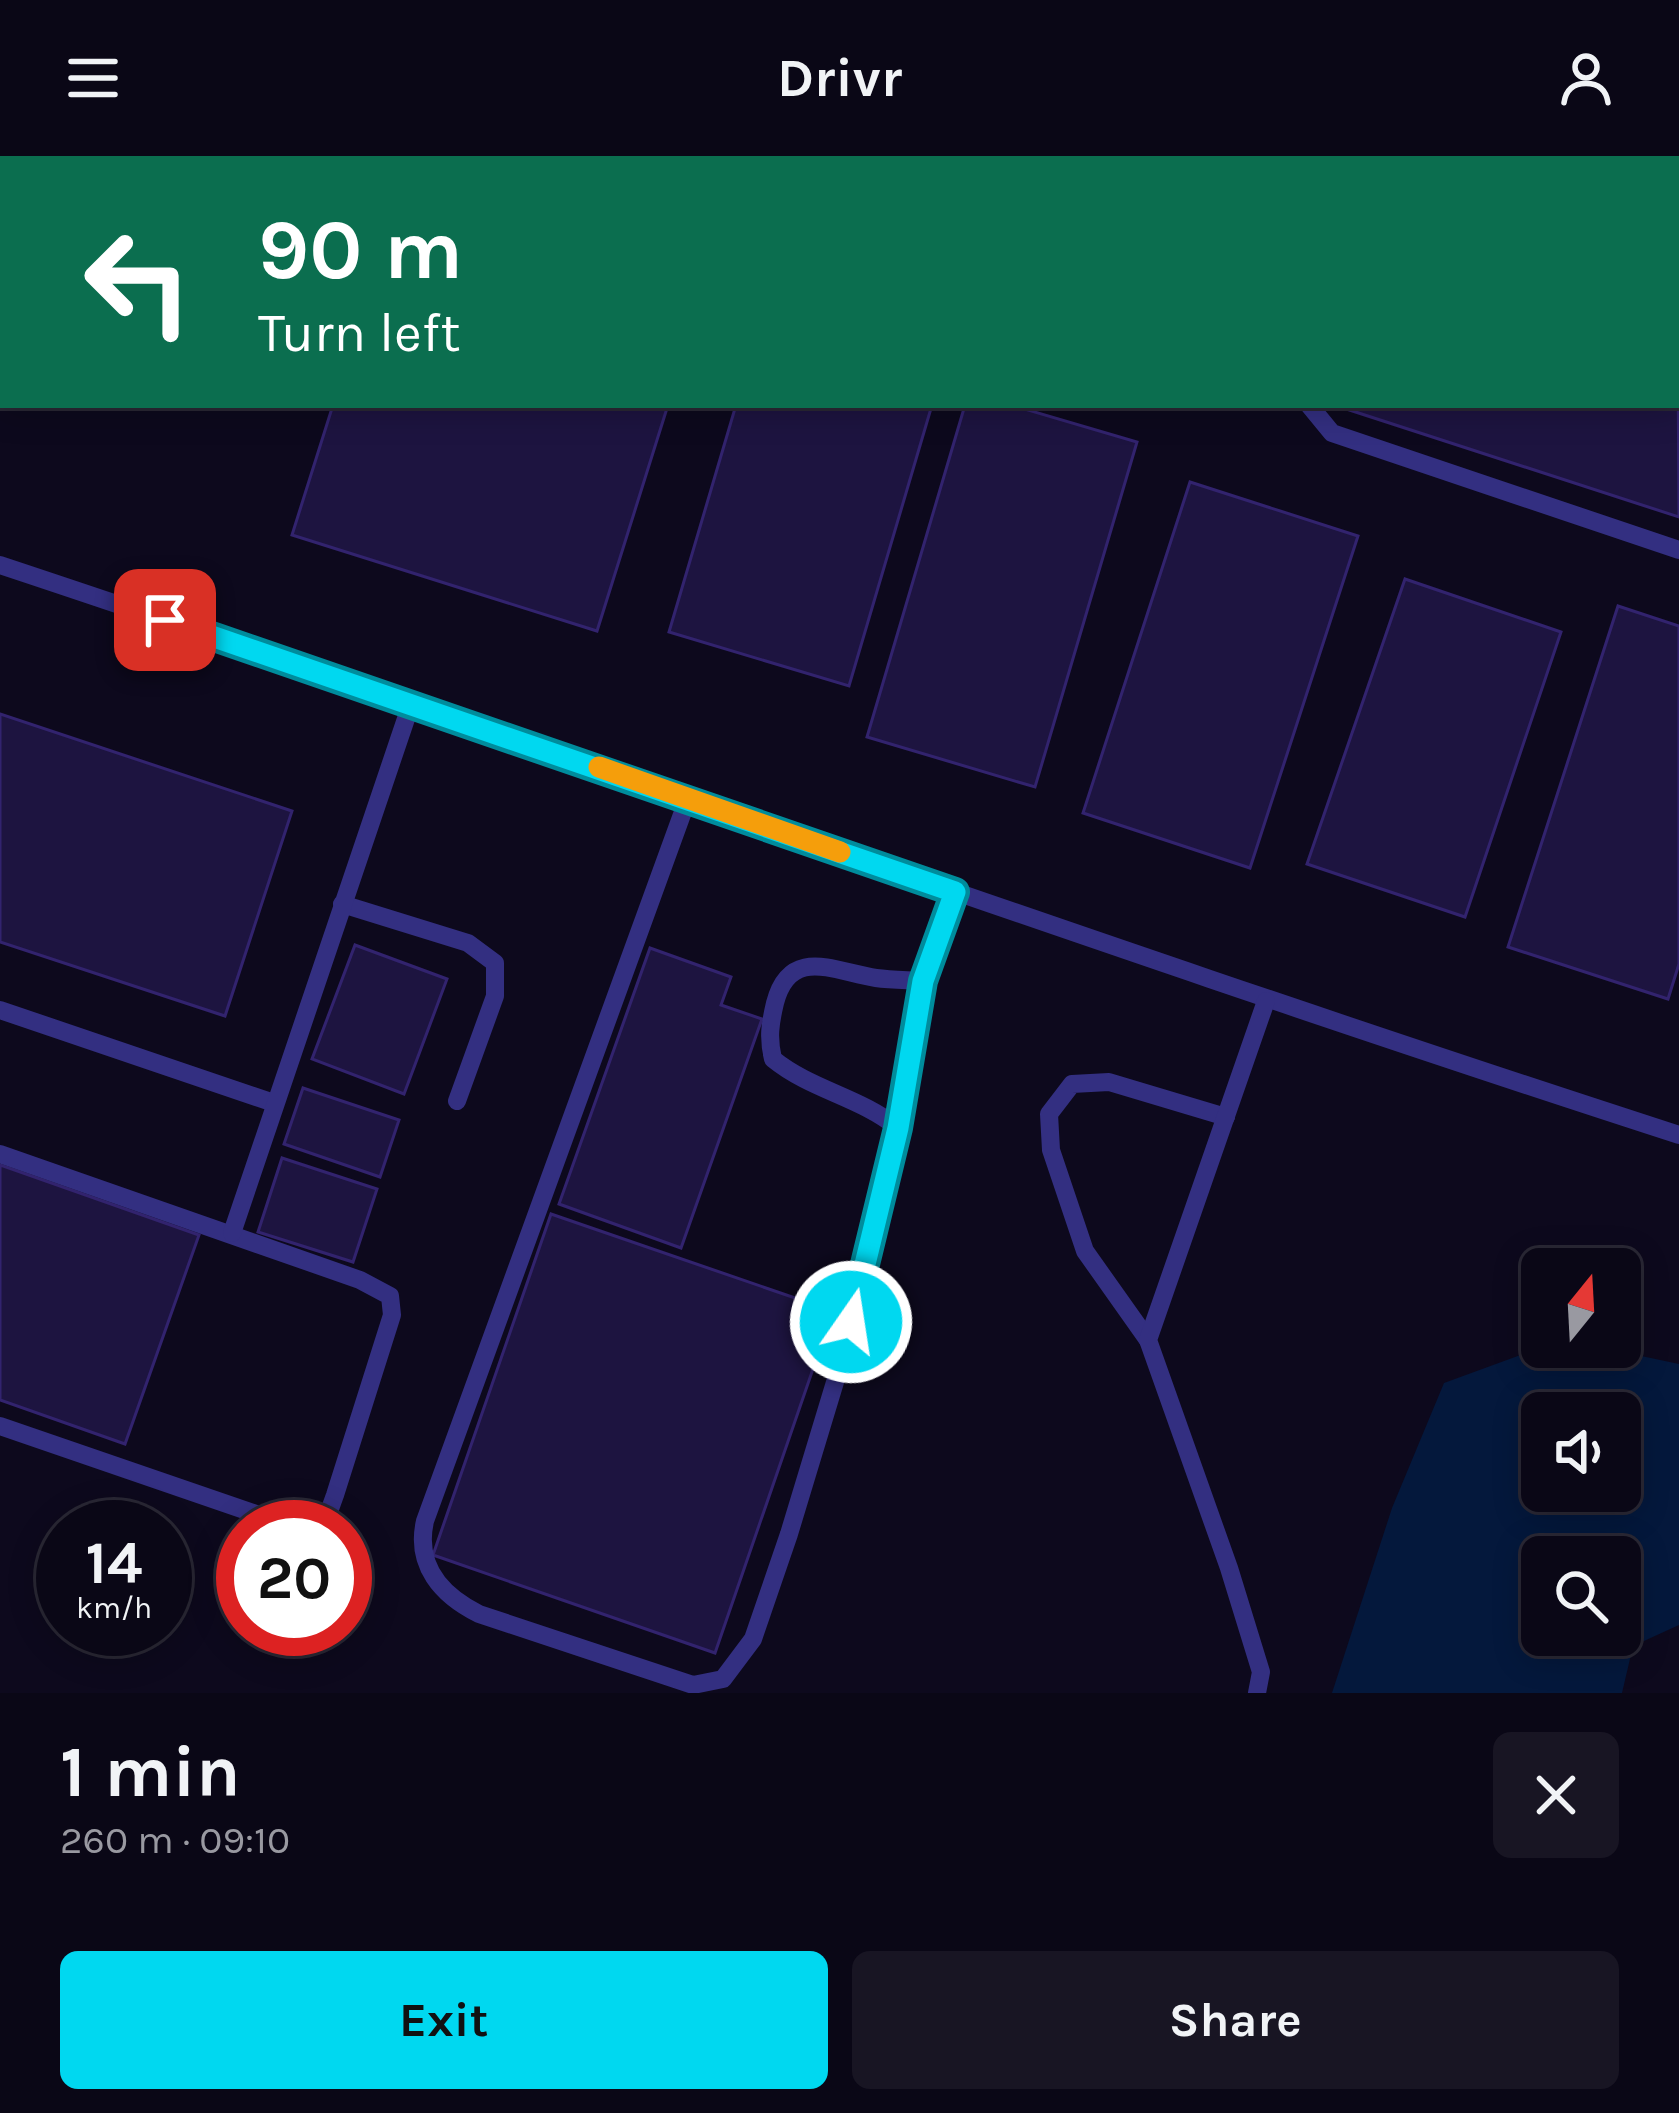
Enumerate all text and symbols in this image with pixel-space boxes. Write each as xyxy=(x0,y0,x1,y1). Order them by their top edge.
icon: menu xyxy=(60,45,126,111)
icon: person xyxy=(1553,45,1619,111)
text: Drivr xyxy=(777,46,902,110)
text: 90 m xyxy=(258,201,463,299)
icon: left xyxy=(60,204,216,360)
text: Turn left xyxy=(258,301,461,365)
pin xyxy=(114,569,216,671)
icon: arrive xyxy=(132,587,198,653)
north arrow xyxy=(1521,1248,1641,1368)
map controls xyxy=(1521,1248,1641,1656)
position arrow xyxy=(788,1259,914,1385)
button: sound xyxy=(1521,1392,1641,1512)
speed limit sign: 20 xyxy=(216,1500,372,1656)
text: 14 xyxy=(85,1528,143,1598)
button: search xyxy=(1521,1536,1641,1656)
text: km/h xyxy=(76,1590,152,1626)
text: 1 min xyxy=(60,1730,241,1814)
button: close xyxy=(1493,1732,1619,1858)
text: 260 m · 09:10 xyxy=(60,1817,290,1863)
button: Exit xyxy=(60,1951,828,2089)
button: Share xyxy=(852,1951,1619,2089)

